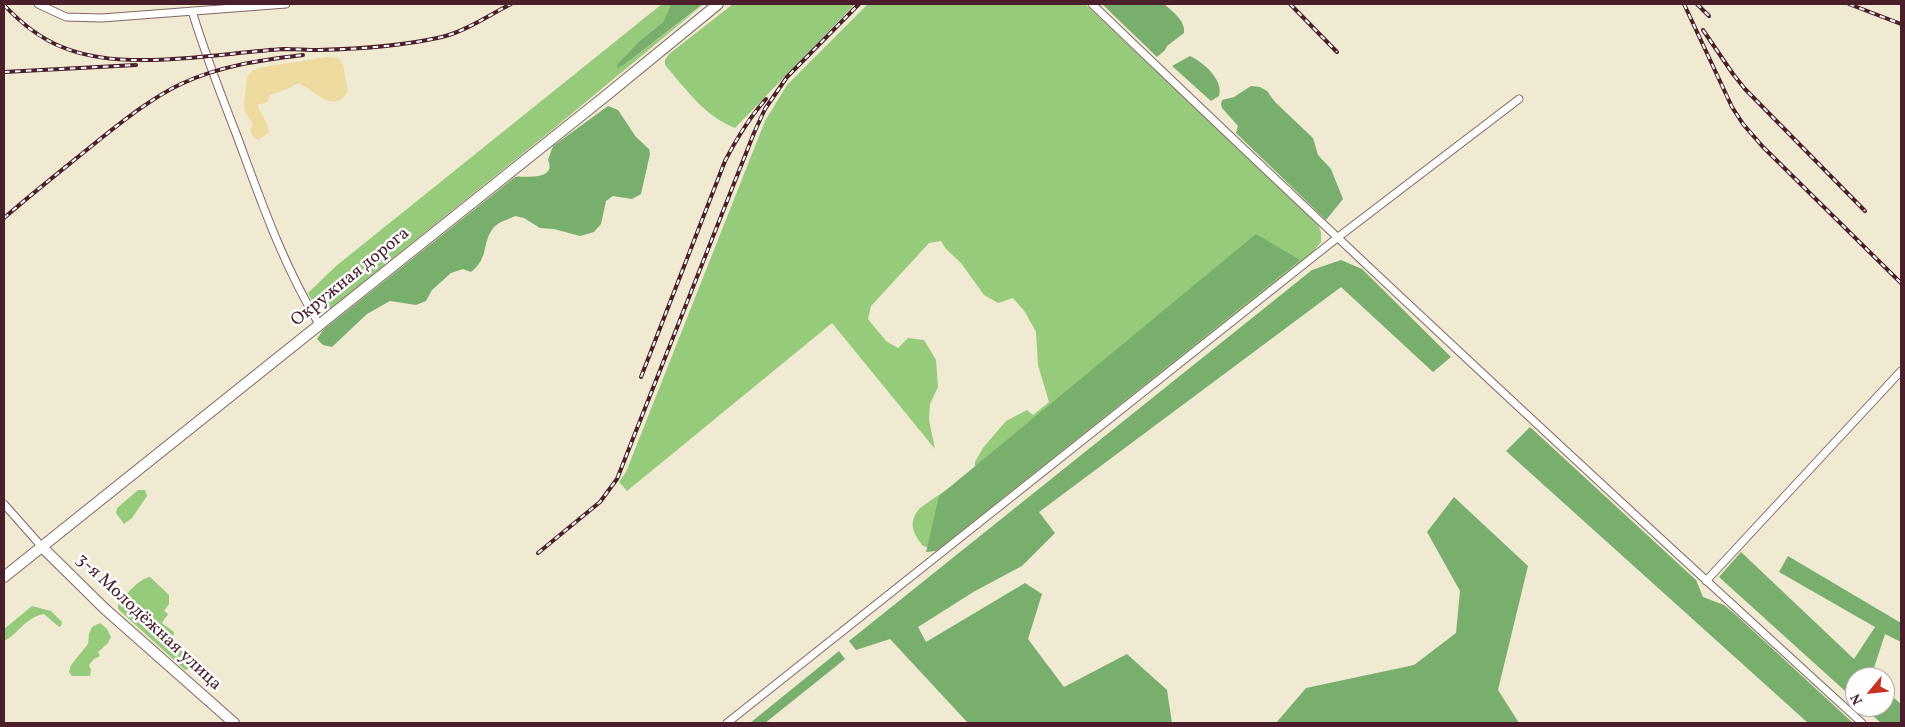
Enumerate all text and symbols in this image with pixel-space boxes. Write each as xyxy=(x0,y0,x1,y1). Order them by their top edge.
street label: Окружная дорога xyxy=(287,224,415,332)
street label: 3-я Молодёжная улица xyxy=(71,550,225,696)
north arrow xyxy=(1845,667,1895,717)
text: N xyxy=(1846,690,1868,708)

